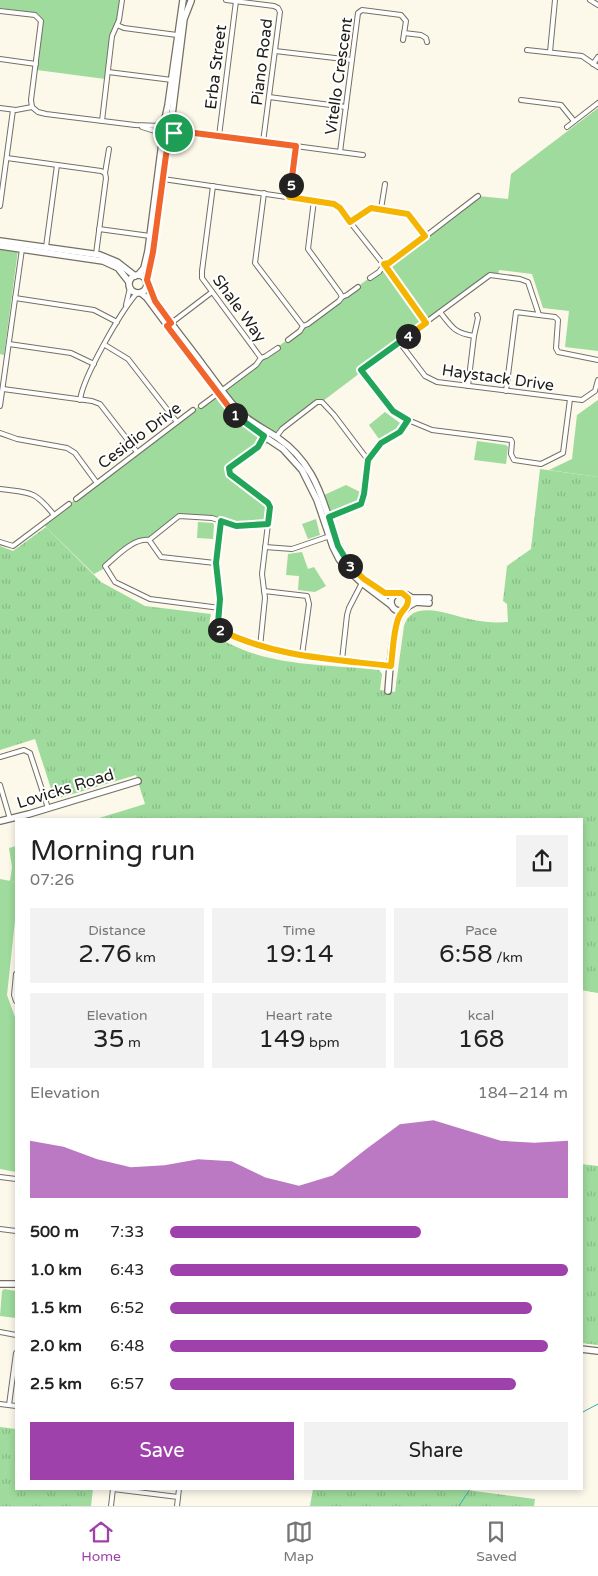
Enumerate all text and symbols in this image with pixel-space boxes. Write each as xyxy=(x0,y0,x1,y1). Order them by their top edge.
street label: Vitello Crescent xyxy=(321,16,357,136)
street label: Piano Road xyxy=(247,18,277,107)
street label: Erba Street xyxy=(201,24,231,111)
pin xyxy=(153,112,195,154)
icon: arrive xyxy=(160,119,188,147)
pin: 5 xyxy=(278,172,304,198)
text: 5 xyxy=(287,177,296,194)
street label: Shale Way xyxy=(208,271,271,347)
pin: 4 xyxy=(396,324,420,348)
text: 4 xyxy=(404,328,413,345)
street label: Haystack Drive xyxy=(440,360,555,396)
street label: Cesidio Drive xyxy=(94,398,185,474)
pin: 1 xyxy=(222,402,248,428)
text: 1 xyxy=(231,407,240,424)
pin: 3 xyxy=(338,554,362,578)
text: 3 xyxy=(346,558,355,575)
pin: 2 xyxy=(208,618,232,642)
text: 2 xyxy=(216,622,225,639)
street label: Lovicks Road xyxy=(14,765,116,813)
text: Morning run xyxy=(30,834,195,868)
button: share xyxy=(516,835,568,887)
text: 07:26 xyxy=(30,870,74,890)
text: Distance xyxy=(88,922,146,939)
text: Time xyxy=(283,922,315,939)
text: Pace xyxy=(465,922,497,939)
text: 2.76 xyxy=(78,939,132,969)
text: 19:14 xyxy=(264,939,334,969)
text: 6:58 xyxy=(439,939,493,969)
text: km xyxy=(132,949,156,966)
text: /km xyxy=(493,949,523,966)
text: Elevation xyxy=(86,1007,148,1024)
text: Heart rate xyxy=(266,1007,332,1024)
text: kcal xyxy=(468,1007,494,1024)
text: 35 xyxy=(93,1024,124,1054)
text: 149 xyxy=(258,1024,305,1054)
text: 168 xyxy=(457,1024,505,1054)
text: m xyxy=(124,1034,141,1051)
text: bpm xyxy=(305,1034,340,1051)
text: Elevation xyxy=(30,1083,100,1103)
text: 184–214 m xyxy=(478,1083,568,1103)
text: 500 m xyxy=(30,1222,79,1242)
text: 7:33 xyxy=(110,1222,144,1242)
text: 1.0 km xyxy=(30,1260,82,1280)
text: 6:43 xyxy=(110,1260,144,1280)
text: 1.5 km xyxy=(30,1298,82,1318)
text: 6:52 xyxy=(110,1298,144,1318)
text: 2.0 km xyxy=(30,1336,82,1356)
text: 6:48 xyxy=(110,1336,144,1356)
text: 2.5 km xyxy=(30,1374,82,1394)
text: 6:57 xyxy=(110,1374,144,1394)
button: Save xyxy=(30,1422,294,1480)
button: Share xyxy=(304,1422,568,1480)
tab: Home xyxy=(81,1518,121,1565)
tab: Map xyxy=(283,1518,314,1565)
tab: Saved xyxy=(476,1518,517,1565)

